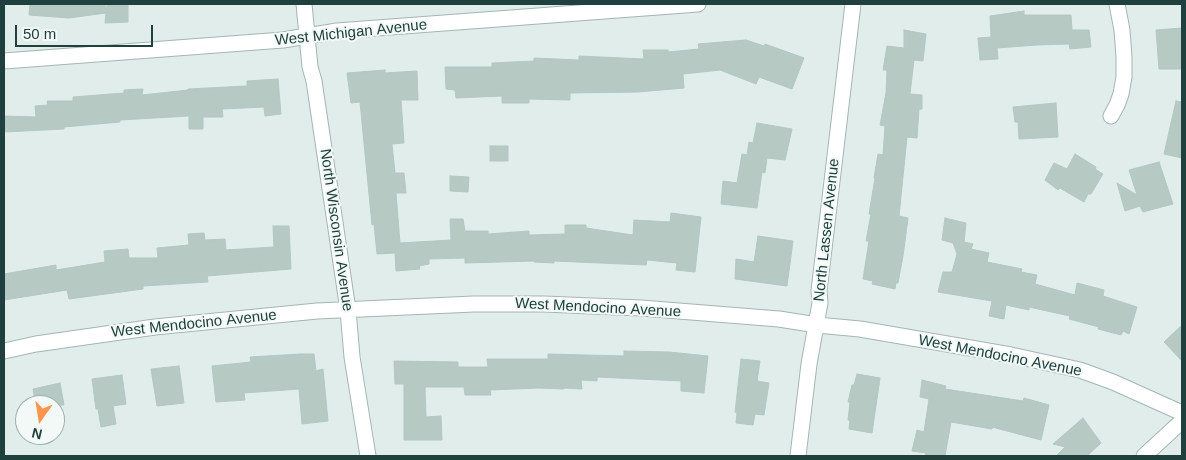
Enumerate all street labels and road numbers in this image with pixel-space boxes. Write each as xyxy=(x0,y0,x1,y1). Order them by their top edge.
street label: West Michigan Avenue xyxy=(274,16,428,50)
street label: North Wisconsin Avenue xyxy=(316,148,356,312)
street label: North Lassen Avenue xyxy=(811,157,843,303)
street label: West Mendocino Avenue xyxy=(515,295,681,321)
street label: West Mendocino Avenue xyxy=(110,306,278,342)
street label: West Mendocino Avenue xyxy=(917,331,1083,381)

